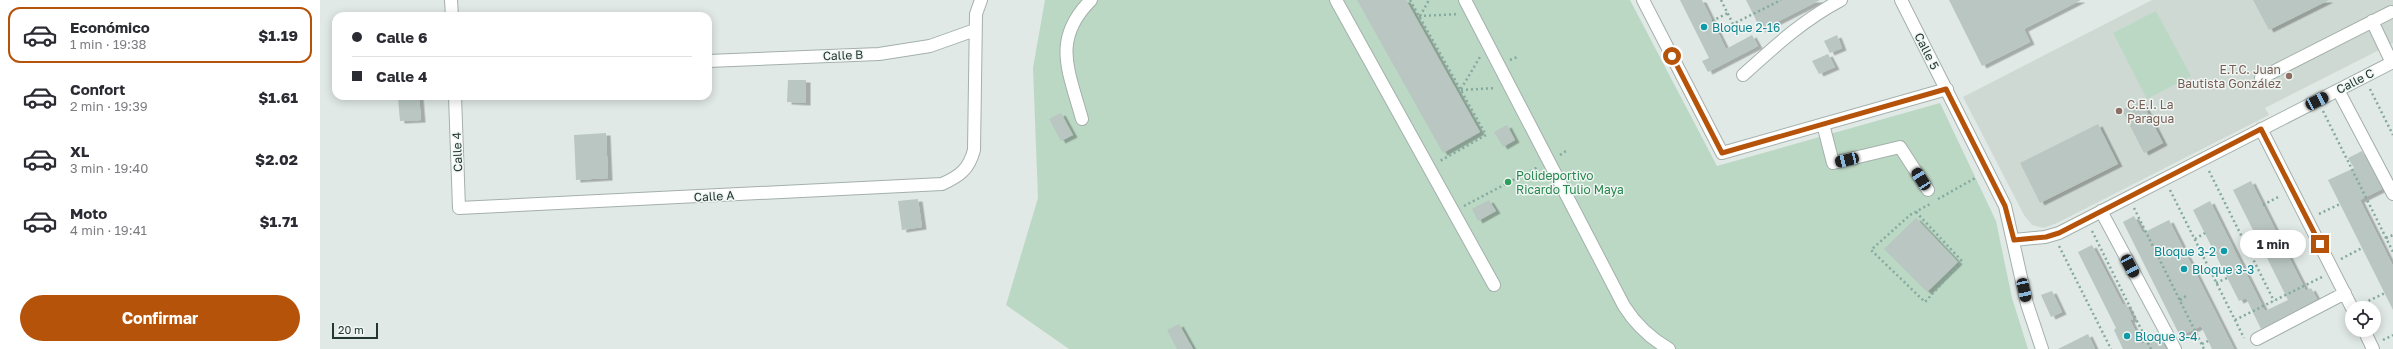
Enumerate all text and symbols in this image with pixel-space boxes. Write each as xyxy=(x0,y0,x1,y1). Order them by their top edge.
icon: car xyxy=(22,17,58,53)
text: Económico xyxy=(70,18,150,36)
place label: Bloque 2-16 xyxy=(1712,20,1780,35)
marker: Bloque 2-16 xyxy=(1699,22,1709,32)
text: $1.19 xyxy=(258,26,298,44)
text: Calle 6 xyxy=(376,28,427,46)
street label: Calle 5 xyxy=(1911,30,1943,72)
text: 1 min · 19:38 xyxy=(70,36,147,52)
street label: Calle B xyxy=(822,47,864,63)
route start xyxy=(1663,47,1681,65)
place label: E.T.C. Juan Bautista González xyxy=(2177,62,2281,91)
street label: Calle C xyxy=(2333,65,2377,97)
text: Calle 4 xyxy=(376,67,427,85)
marker: E.T.C. Juan Bautista González xyxy=(2284,71,2294,81)
icon: car xyxy=(22,79,58,115)
text: Confort xyxy=(70,80,125,98)
text: $1.61 xyxy=(258,88,298,106)
car xyxy=(2304,90,2330,112)
place label: C.E.I. La Paragua xyxy=(2127,97,2174,126)
text: 2 min · 19:39 xyxy=(70,98,148,114)
marker: C.E.I. La Paragua xyxy=(2114,106,2124,116)
street label: Calle 4 xyxy=(449,132,465,172)
icon: car xyxy=(22,141,58,177)
text: XL xyxy=(70,142,89,160)
text: $2.02 xyxy=(255,150,298,168)
car xyxy=(1834,151,1860,169)
text: 3 min · 19:40 xyxy=(70,160,148,176)
car xyxy=(1909,166,1933,192)
place label: Polideportivo Ricardo Tulio Maya xyxy=(1516,168,1624,197)
marker: Polideportivo Ricardo Tulio Maya xyxy=(1503,177,1513,187)
street label: Calle A xyxy=(693,187,735,205)
icon: car xyxy=(22,203,58,239)
text: Moto xyxy=(70,204,107,222)
text: $1.71 xyxy=(260,212,298,230)
text: 4 min · 19:41 xyxy=(70,222,147,238)
callout: 1 min xyxy=(2240,230,2306,258)
route end xyxy=(2311,235,2329,253)
text: 1 min xyxy=(2257,236,2289,252)
place label: Bloque 3-2 xyxy=(2154,244,2216,259)
marker: Bloque 3-2 xyxy=(2219,246,2229,256)
car xyxy=(2119,253,2141,279)
place label: Bloque 3-3 xyxy=(2192,262,2254,277)
marker: Bloque 3-3 xyxy=(2179,264,2189,274)
car xyxy=(2016,277,2032,303)
button: Confirmar xyxy=(20,295,300,341)
map controls xyxy=(2345,301,2381,337)
button: locate xyxy=(2345,301,2381,337)
scale bar xyxy=(332,321,378,340)
text: 20 m xyxy=(338,323,364,336)
place label: Bloque 3-4 xyxy=(2135,329,2197,344)
marker: Bloque 3-4 xyxy=(2122,331,2132,341)

